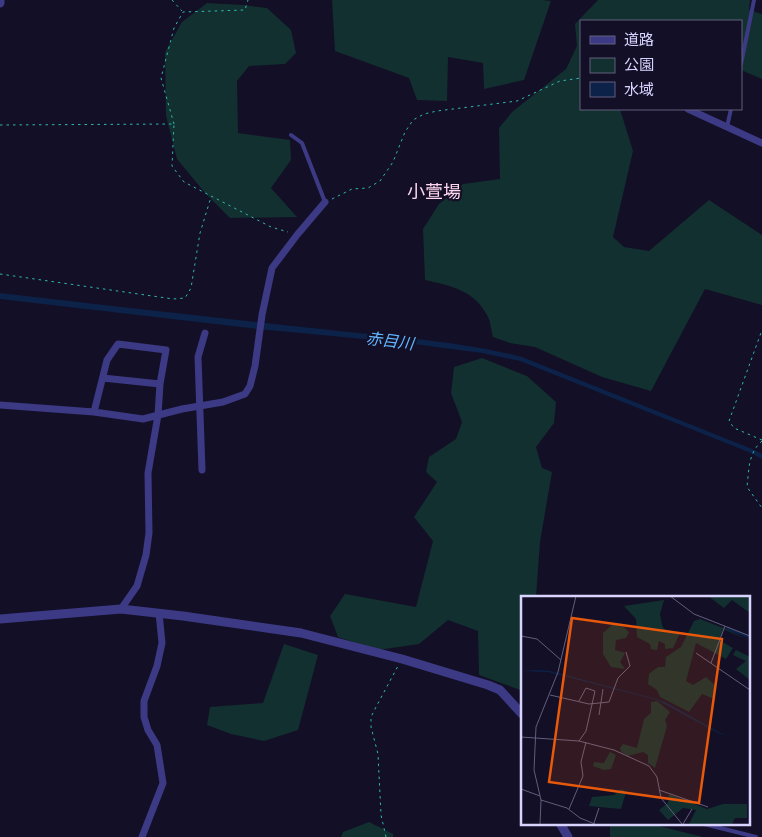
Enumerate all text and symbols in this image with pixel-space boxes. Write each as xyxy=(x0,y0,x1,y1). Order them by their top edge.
legend xyxy=(580,20,742,110)
text: 道路 xyxy=(624,31,654,48)
text: 公園 xyxy=(624,56,654,73)
text: 水域 xyxy=(624,81,654,98)
district label: 小萱場 xyxy=(407,182,461,202)
water label: 赤目川 xyxy=(365,330,417,353)
inset map xyxy=(521,596,750,824)

